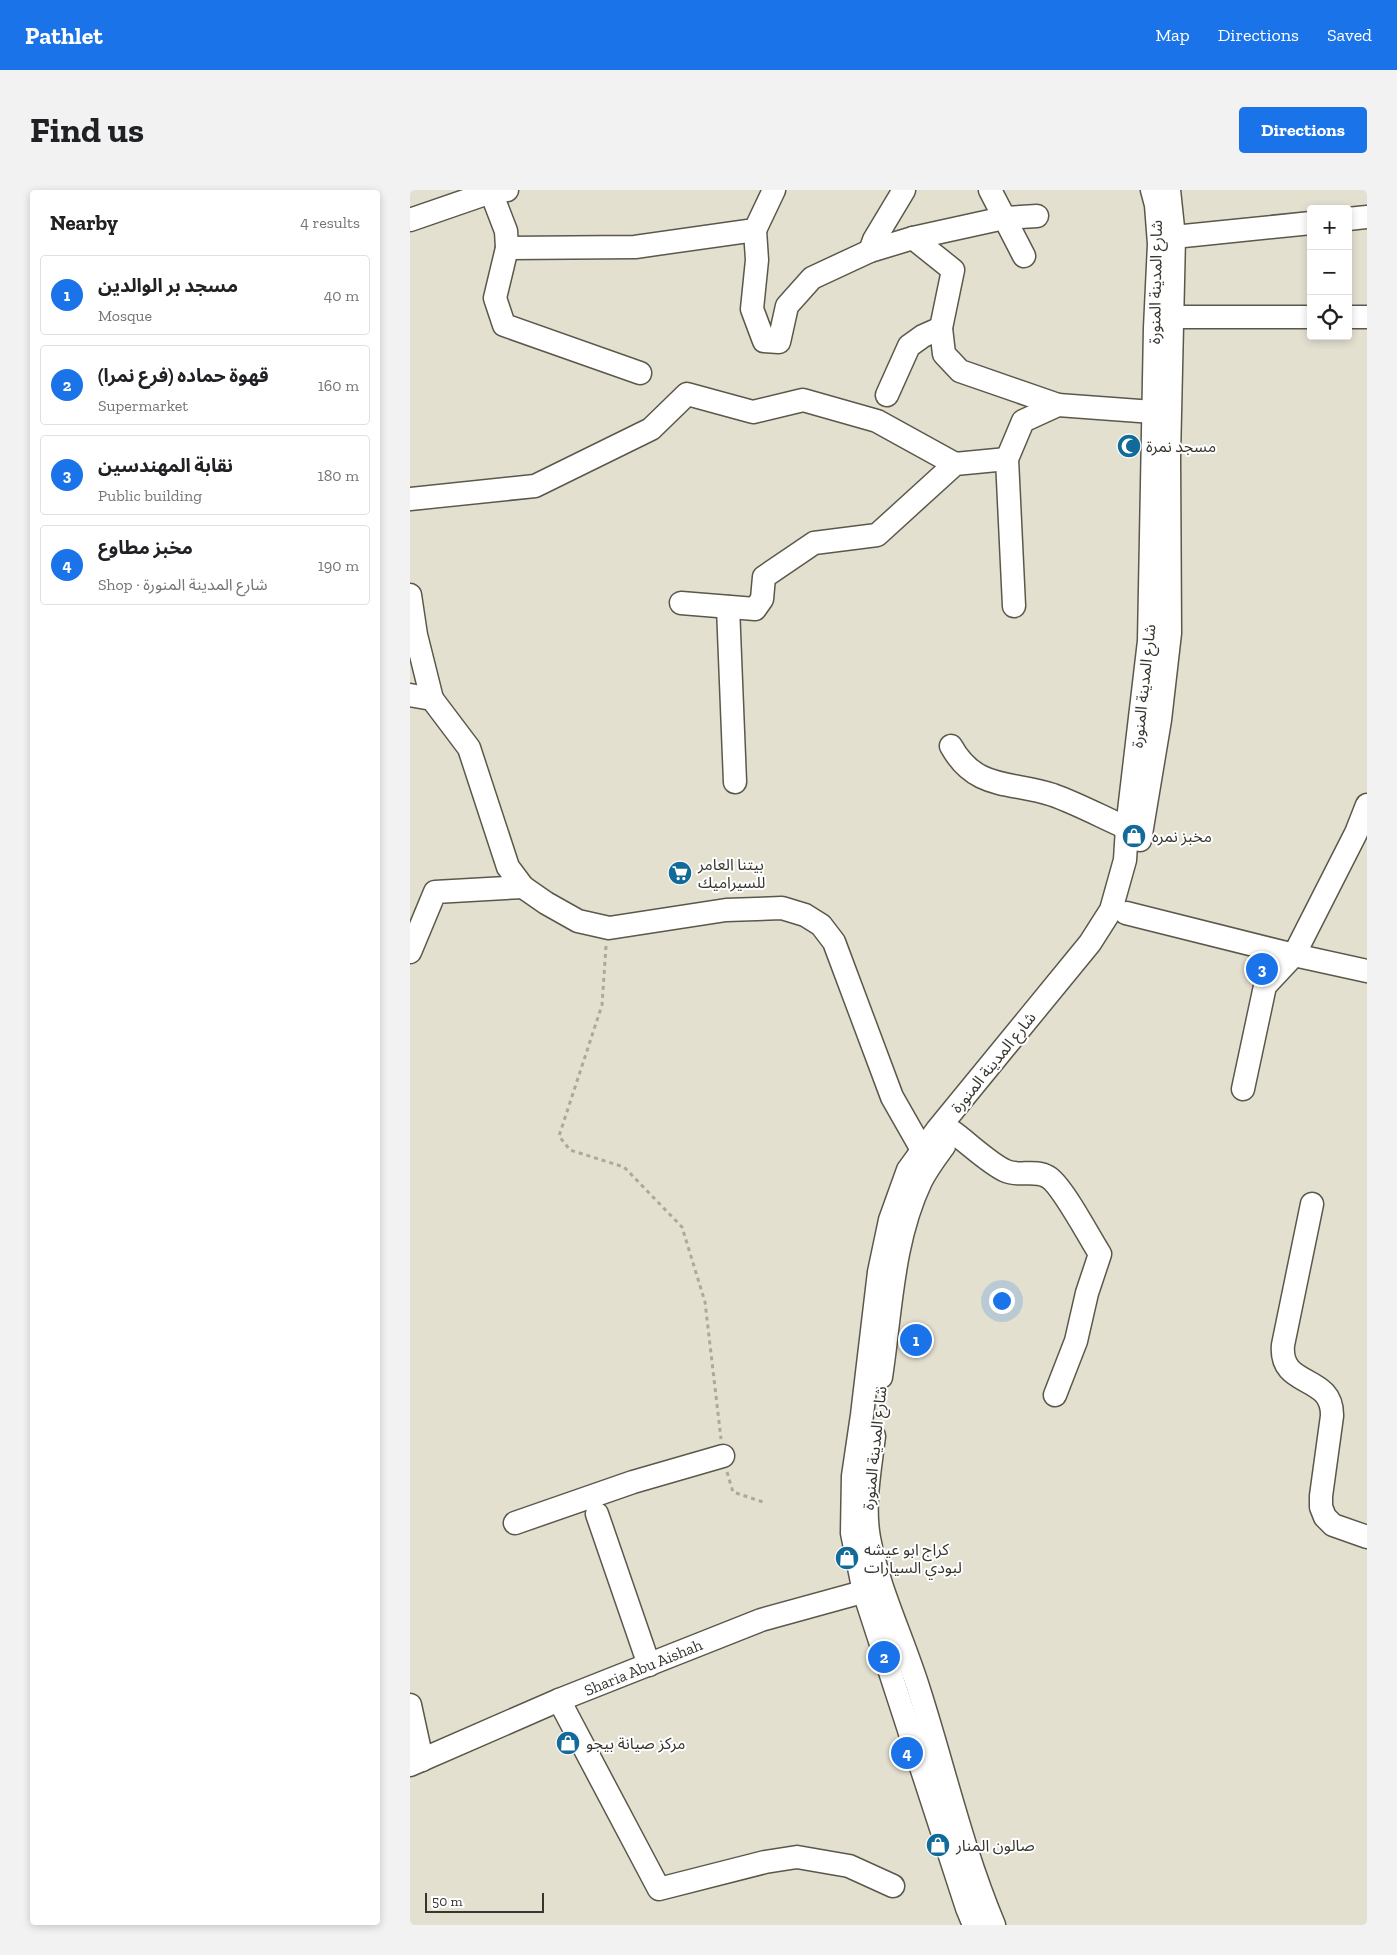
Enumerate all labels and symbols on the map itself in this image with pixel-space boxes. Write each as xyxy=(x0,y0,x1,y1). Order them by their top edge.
street label: شارع المدينة المنورة xyxy=(1145,220,1169,344)
mosque icon: مسجد نمرة xyxy=(1116,433,1142,459)
place label: مسجد نمرة xyxy=(1146,437,1216,456)
street label: شارع المدينة المنورة xyxy=(1128,623,1162,749)
shop icon: مخبز نمره xyxy=(1121,823,1147,849)
place label: مخبز نمره xyxy=(1152,827,1212,846)
place label: بيتنا العامر للسيراميك xyxy=(697,855,765,892)
supermarket icon: بيتنا العامر للسيراميك xyxy=(667,860,693,886)
pin: 3 xyxy=(1246,950,1278,988)
street label: شارع المدينة المنورة xyxy=(947,1008,1042,1118)
your location xyxy=(989,1288,1015,1314)
pin: 1 xyxy=(900,1321,932,1359)
street label: شارع المدينة المنورة xyxy=(859,1385,893,1511)
place label: كراج ابو عيشه لبودي السيارات xyxy=(864,1540,962,1580)
shop icon: كراج ابو عيشه لبودي السيارات xyxy=(834,1545,860,1571)
street label: Sharia Abu Aishah xyxy=(581,1635,705,1700)
pin: 2 xyxy=(868,1638,900,1676)
shop icon: مركز صيانة بيجو xyxy=(555,1730,581,1756)
place label: مركز صيانة بيجو xyxy=(586,1734,685,1753)
pin: 4 xyxy=(891,1734,923,1772)
shop icon: صالون المنار xyxy=(925,1832,951,1858)
place label: صالون المنار xyxy=(955,1836,1035,1855)
scale bar xyxy=(425,1890,544,1913)

